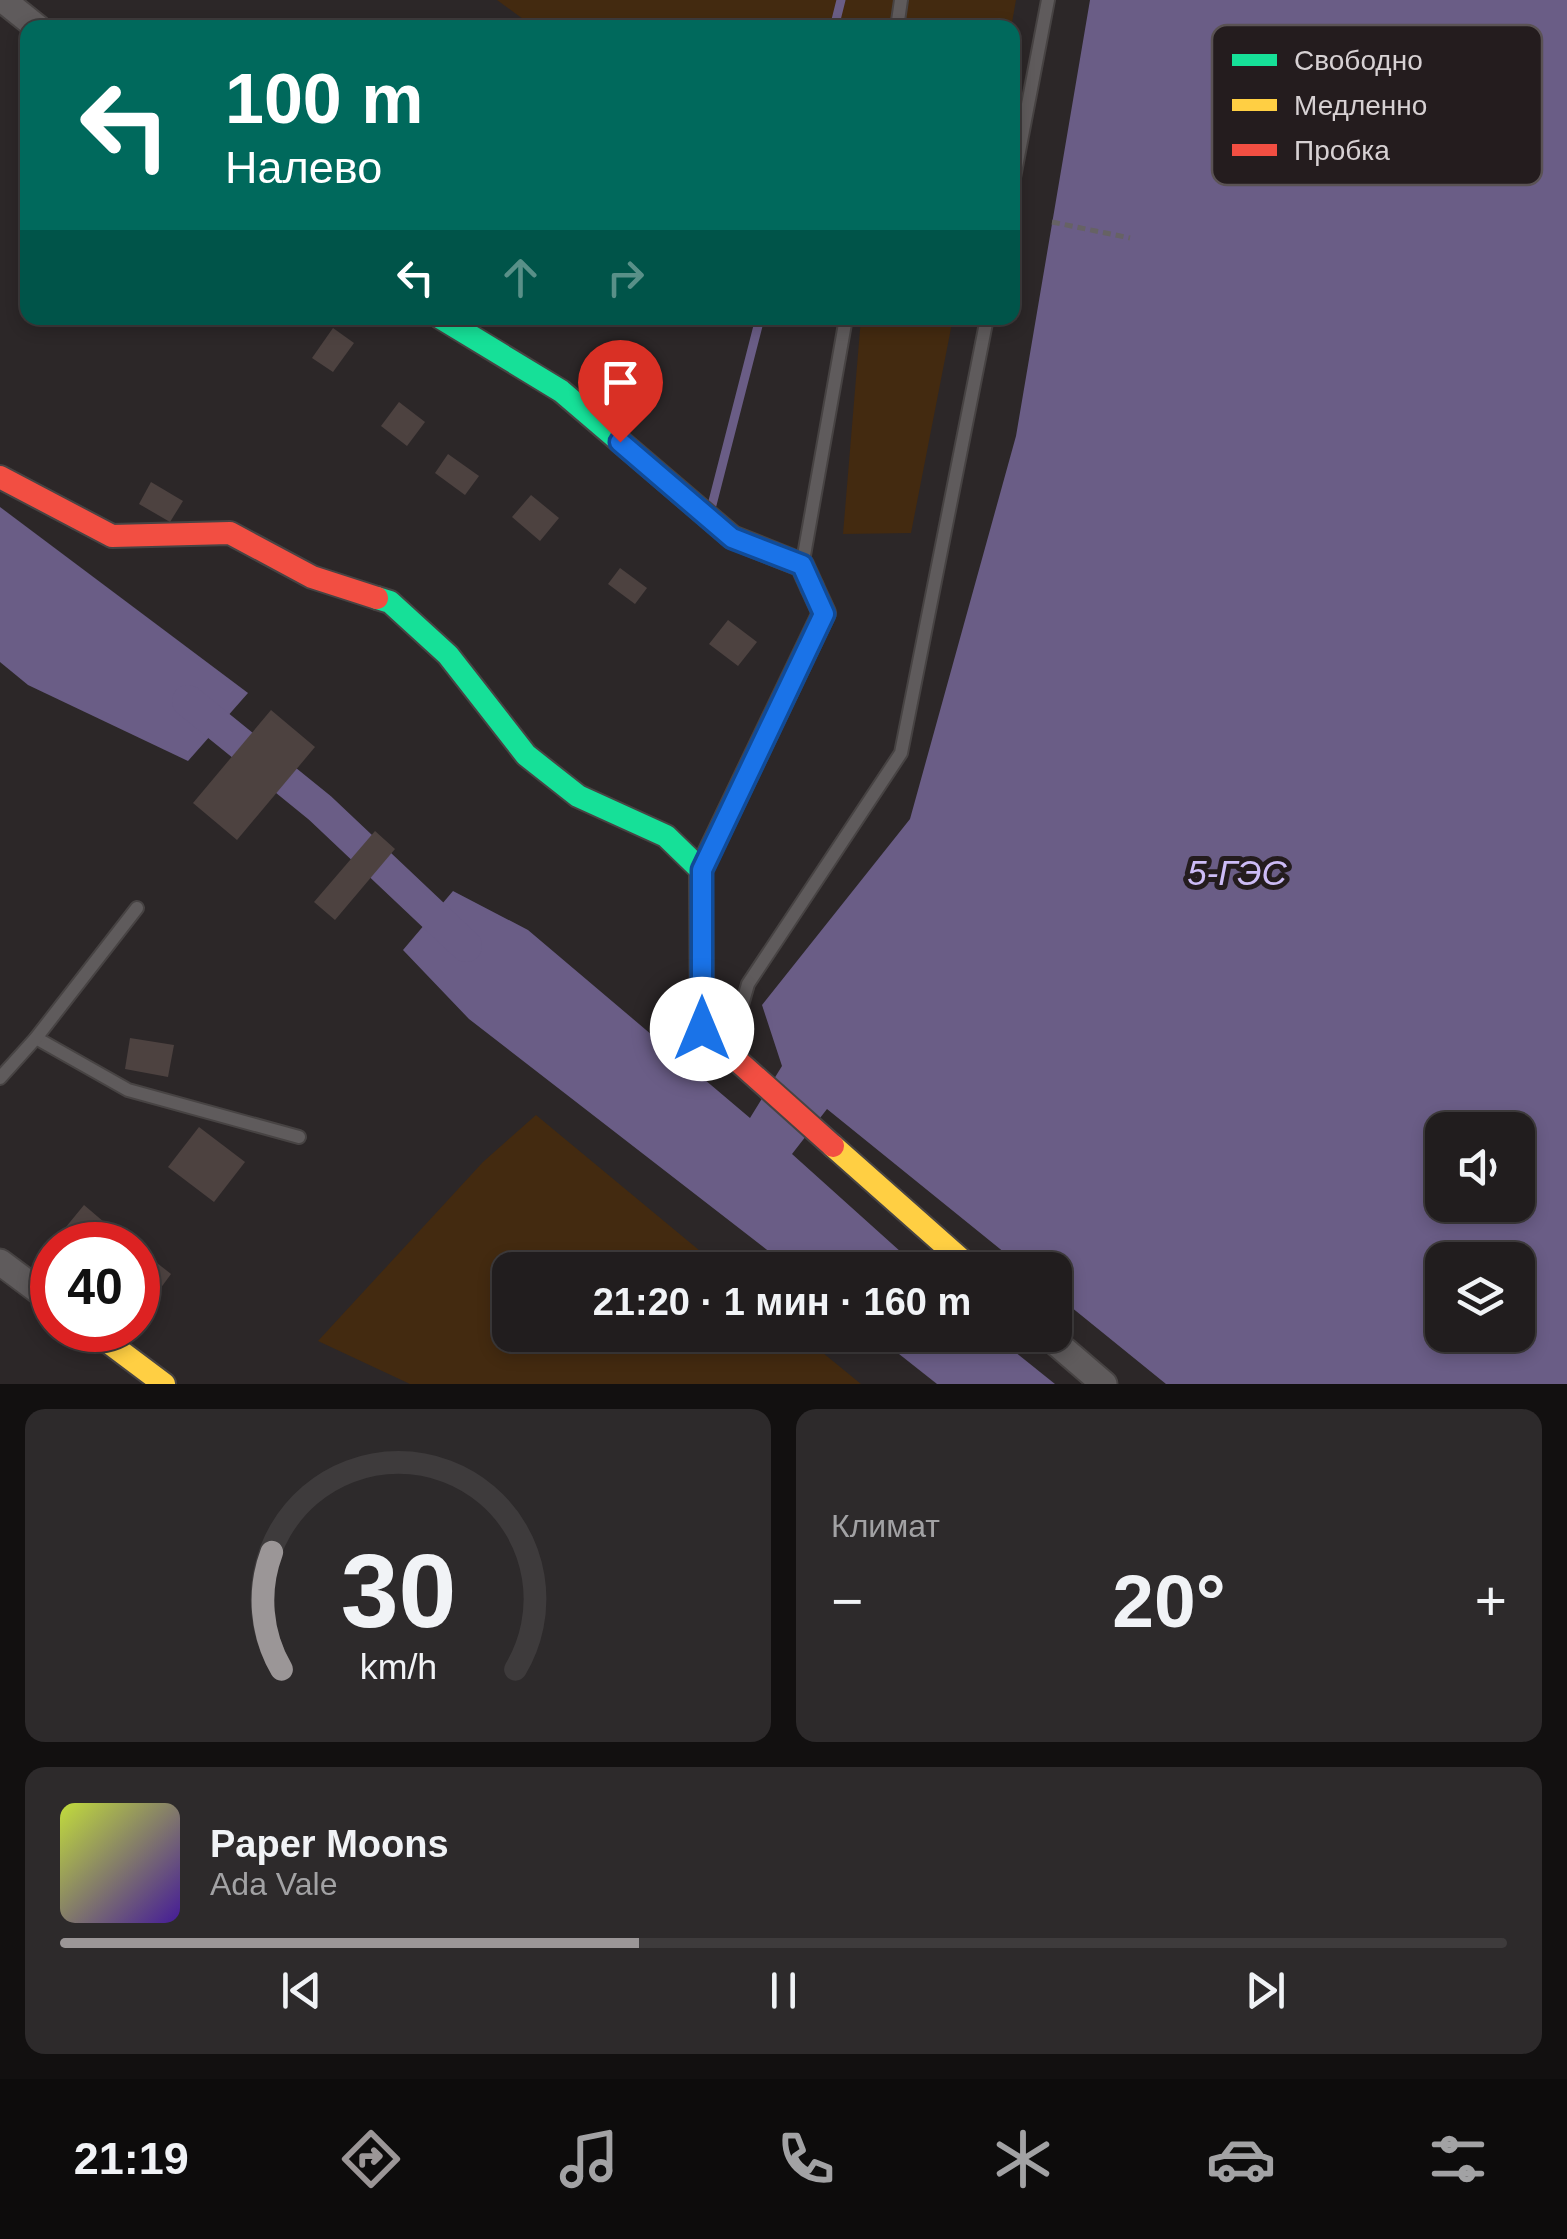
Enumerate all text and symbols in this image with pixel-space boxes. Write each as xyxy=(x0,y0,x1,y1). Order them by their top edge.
legend xyxy=(1212,25,1542,185)
text: Свободно xyxy=(1294,45,1423,76)
icon: left xyxy=(60,60,190,190)
text: 100 m xyxy=(225,60,423,138)
text: Медленно xyxy=(1294,90,1427,121)
text: Пробка xyxy=(1294,135,1390,166)
text: Налево xyxy=(225,142,382,193)
icon: left xyxy=(388,250,443,305)
icon: ahead xyxy=(493,250,548,305)
icon: right xyxy=(598,250,653,305)
pin xyxy=(578,340,663,443)
icon: arrive xyxy=(593,355,648,410)
water label: 5-ГЭС xyxy=(1187,853,1288,892)
position arrow xyxy=(650,977,754,1081)
map controls xyxy=(1425,1112,1535,1352)
button: sound xyxy=(1425,1112,1535,1222)
speed limit sign: 40 xyxy=(30,1222,160,1352)
button: layers xyxy=(1425,1242,1535,1352)
text: 21:20 · 1 мин · 160 m xyxy=(593,1281,971,1323)
text: Климат xyxy=(831,1508,940,1544)
text: 30 xyxy=(340,1533,456,1649)
text: 20° xyxy=(1112,1559,1226,1643)
text: − xyxy=(831,1570,863,1632)
text: + xyxy=(1475,1570,1507,1632)
text: km/h xyxy=(359,1647,437,1687)
text: Paper Moons xyxy=(210,1823,449,1865)
text: Ada Vale xyxy=(210,1866,338,1902)
icon: previous xyxy=(274,1963,329,2018)
icon: pause xyxy=(756,1963,811,2018)
icon: next xyxy=(1238,1963,1293,2018)
icon: directions xyxy=(336,2124,406,2194)
icon: music xyxy=(554,2124,624,2194)
icon: phone xyxy=(771,2124,841,2194)
icon: climate xyxy=(988,2124,1058,2194)
icon: car xyxy=(1206,2124,1276,2194)
icon: filters xyxy=(1423,2124,1493,2194)
text: 21:19 xyxy=(74,2133,189,2184)

